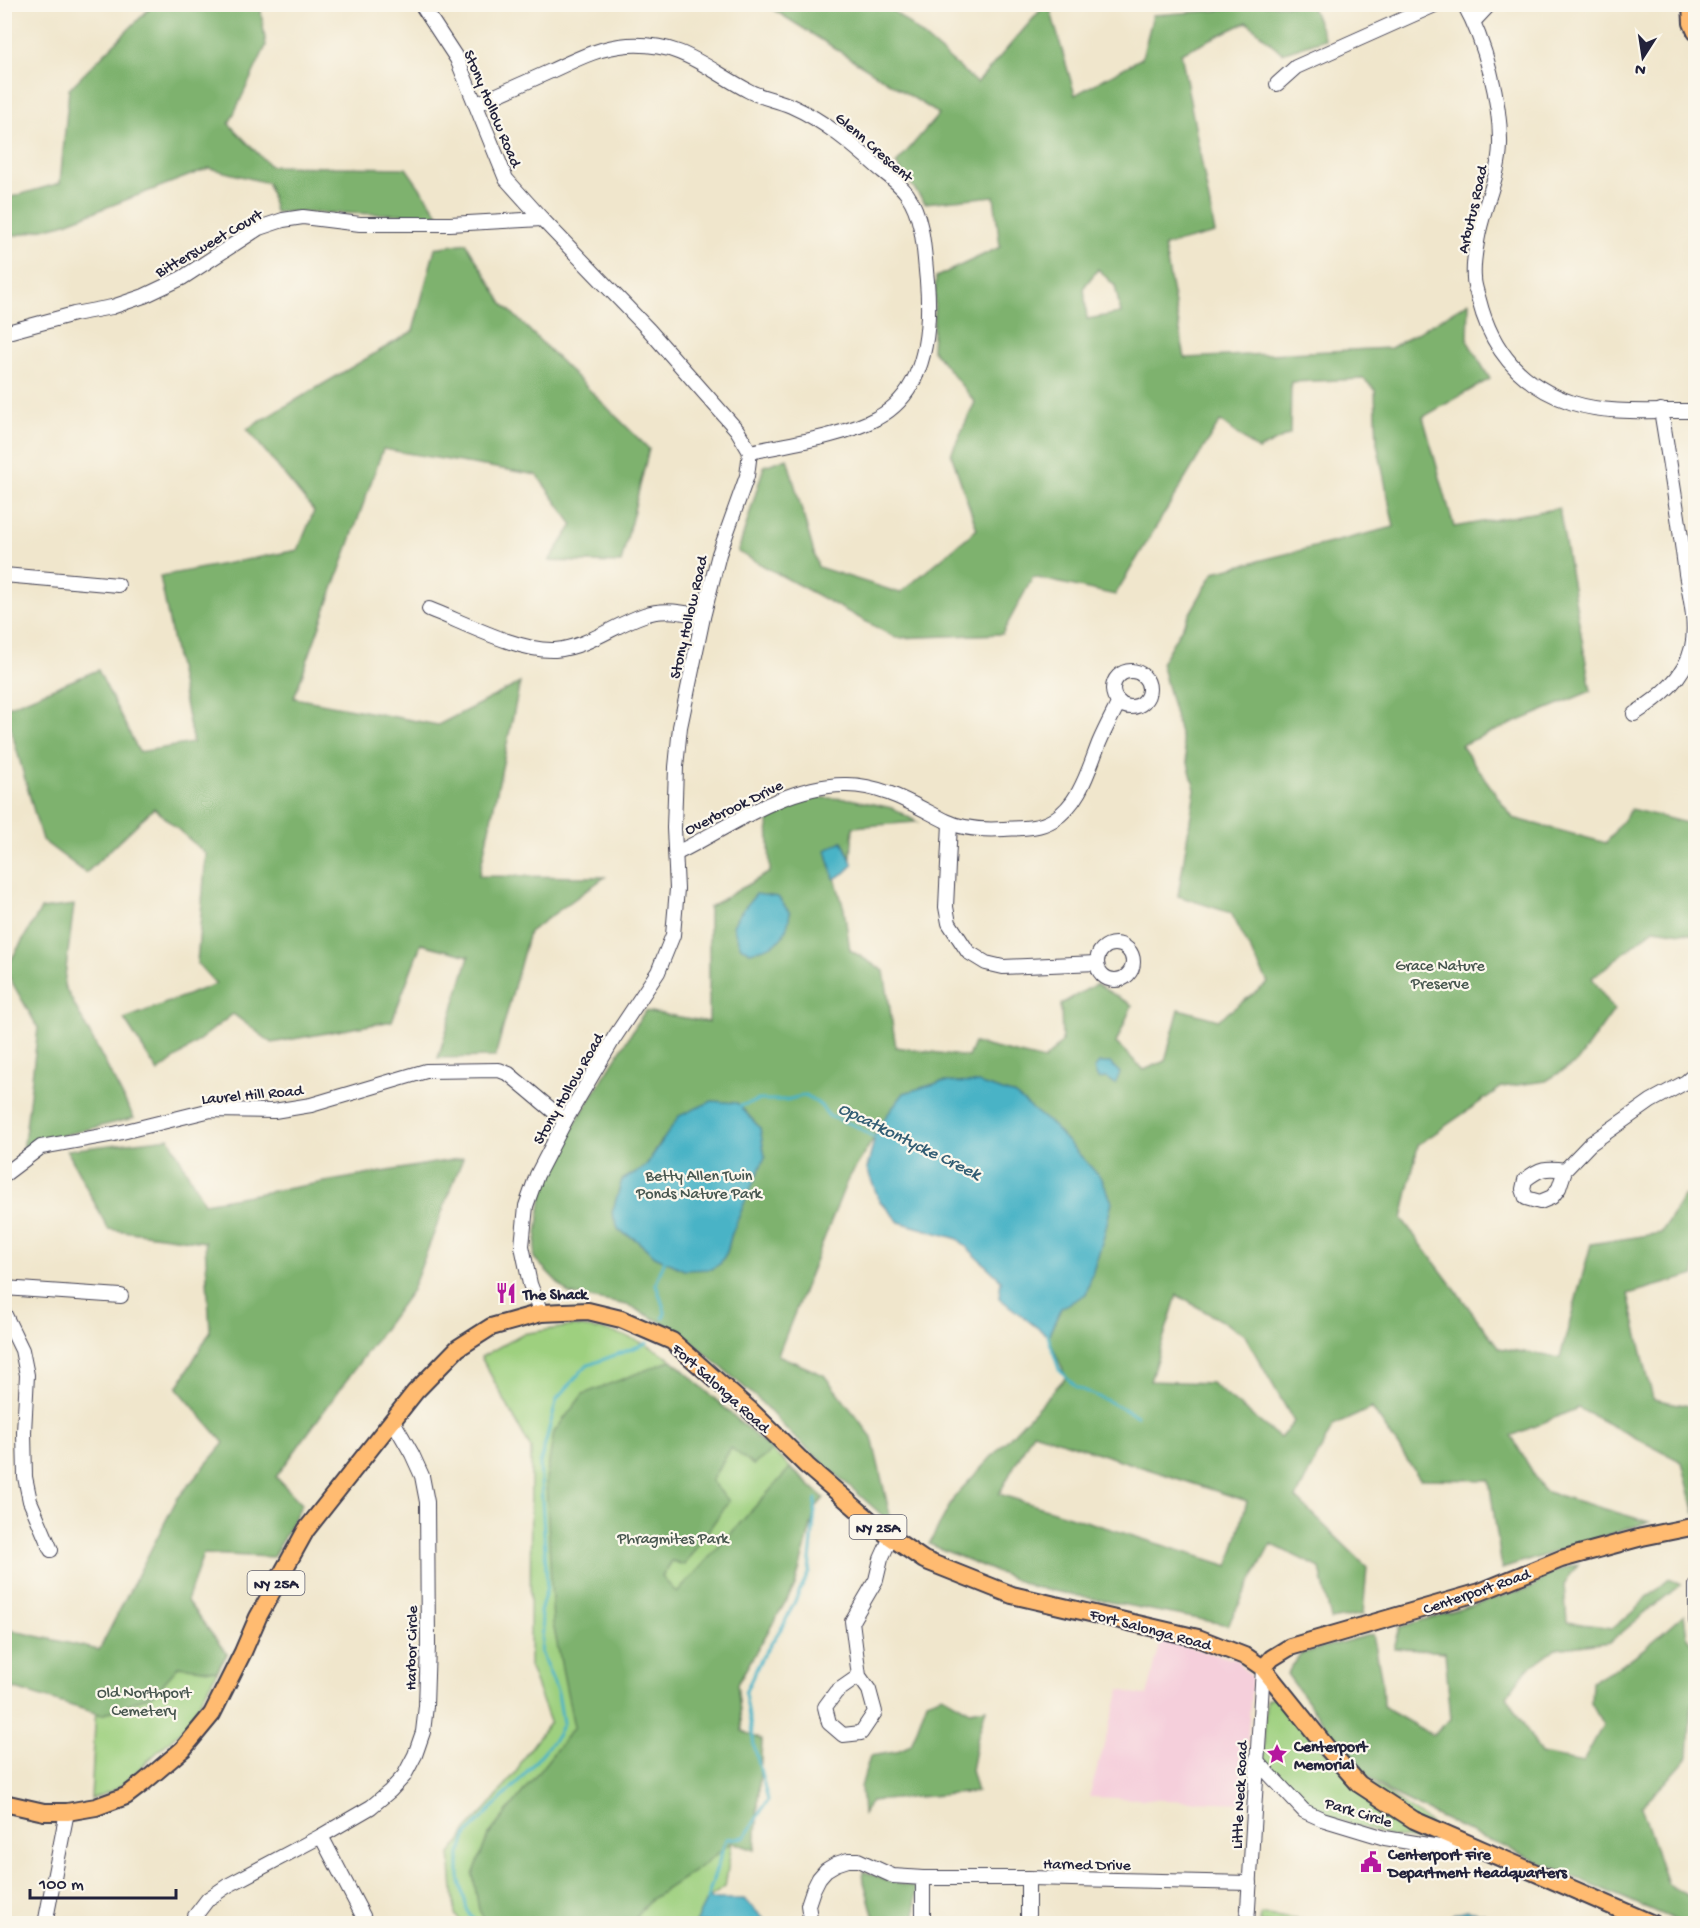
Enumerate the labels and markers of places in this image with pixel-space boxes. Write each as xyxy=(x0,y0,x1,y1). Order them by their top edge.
restaurant icon: The Shack xyxy=(494,1281,518,1305)
place label: The Shack xyxy=(521,1287,589,1306)
place label: Centerport Memorial xyxy=(1293,1739,1369,1776)
place icon: Centerport Memorial xyxy=(1265,1742,1289,1766)
place label: Centerport Fire Department Headquarters xyxy=(1386,1847,1568,1884)
public building icon: Centerport Fire Department Headquarters xyxy=(1359,1850,1383,1874)

